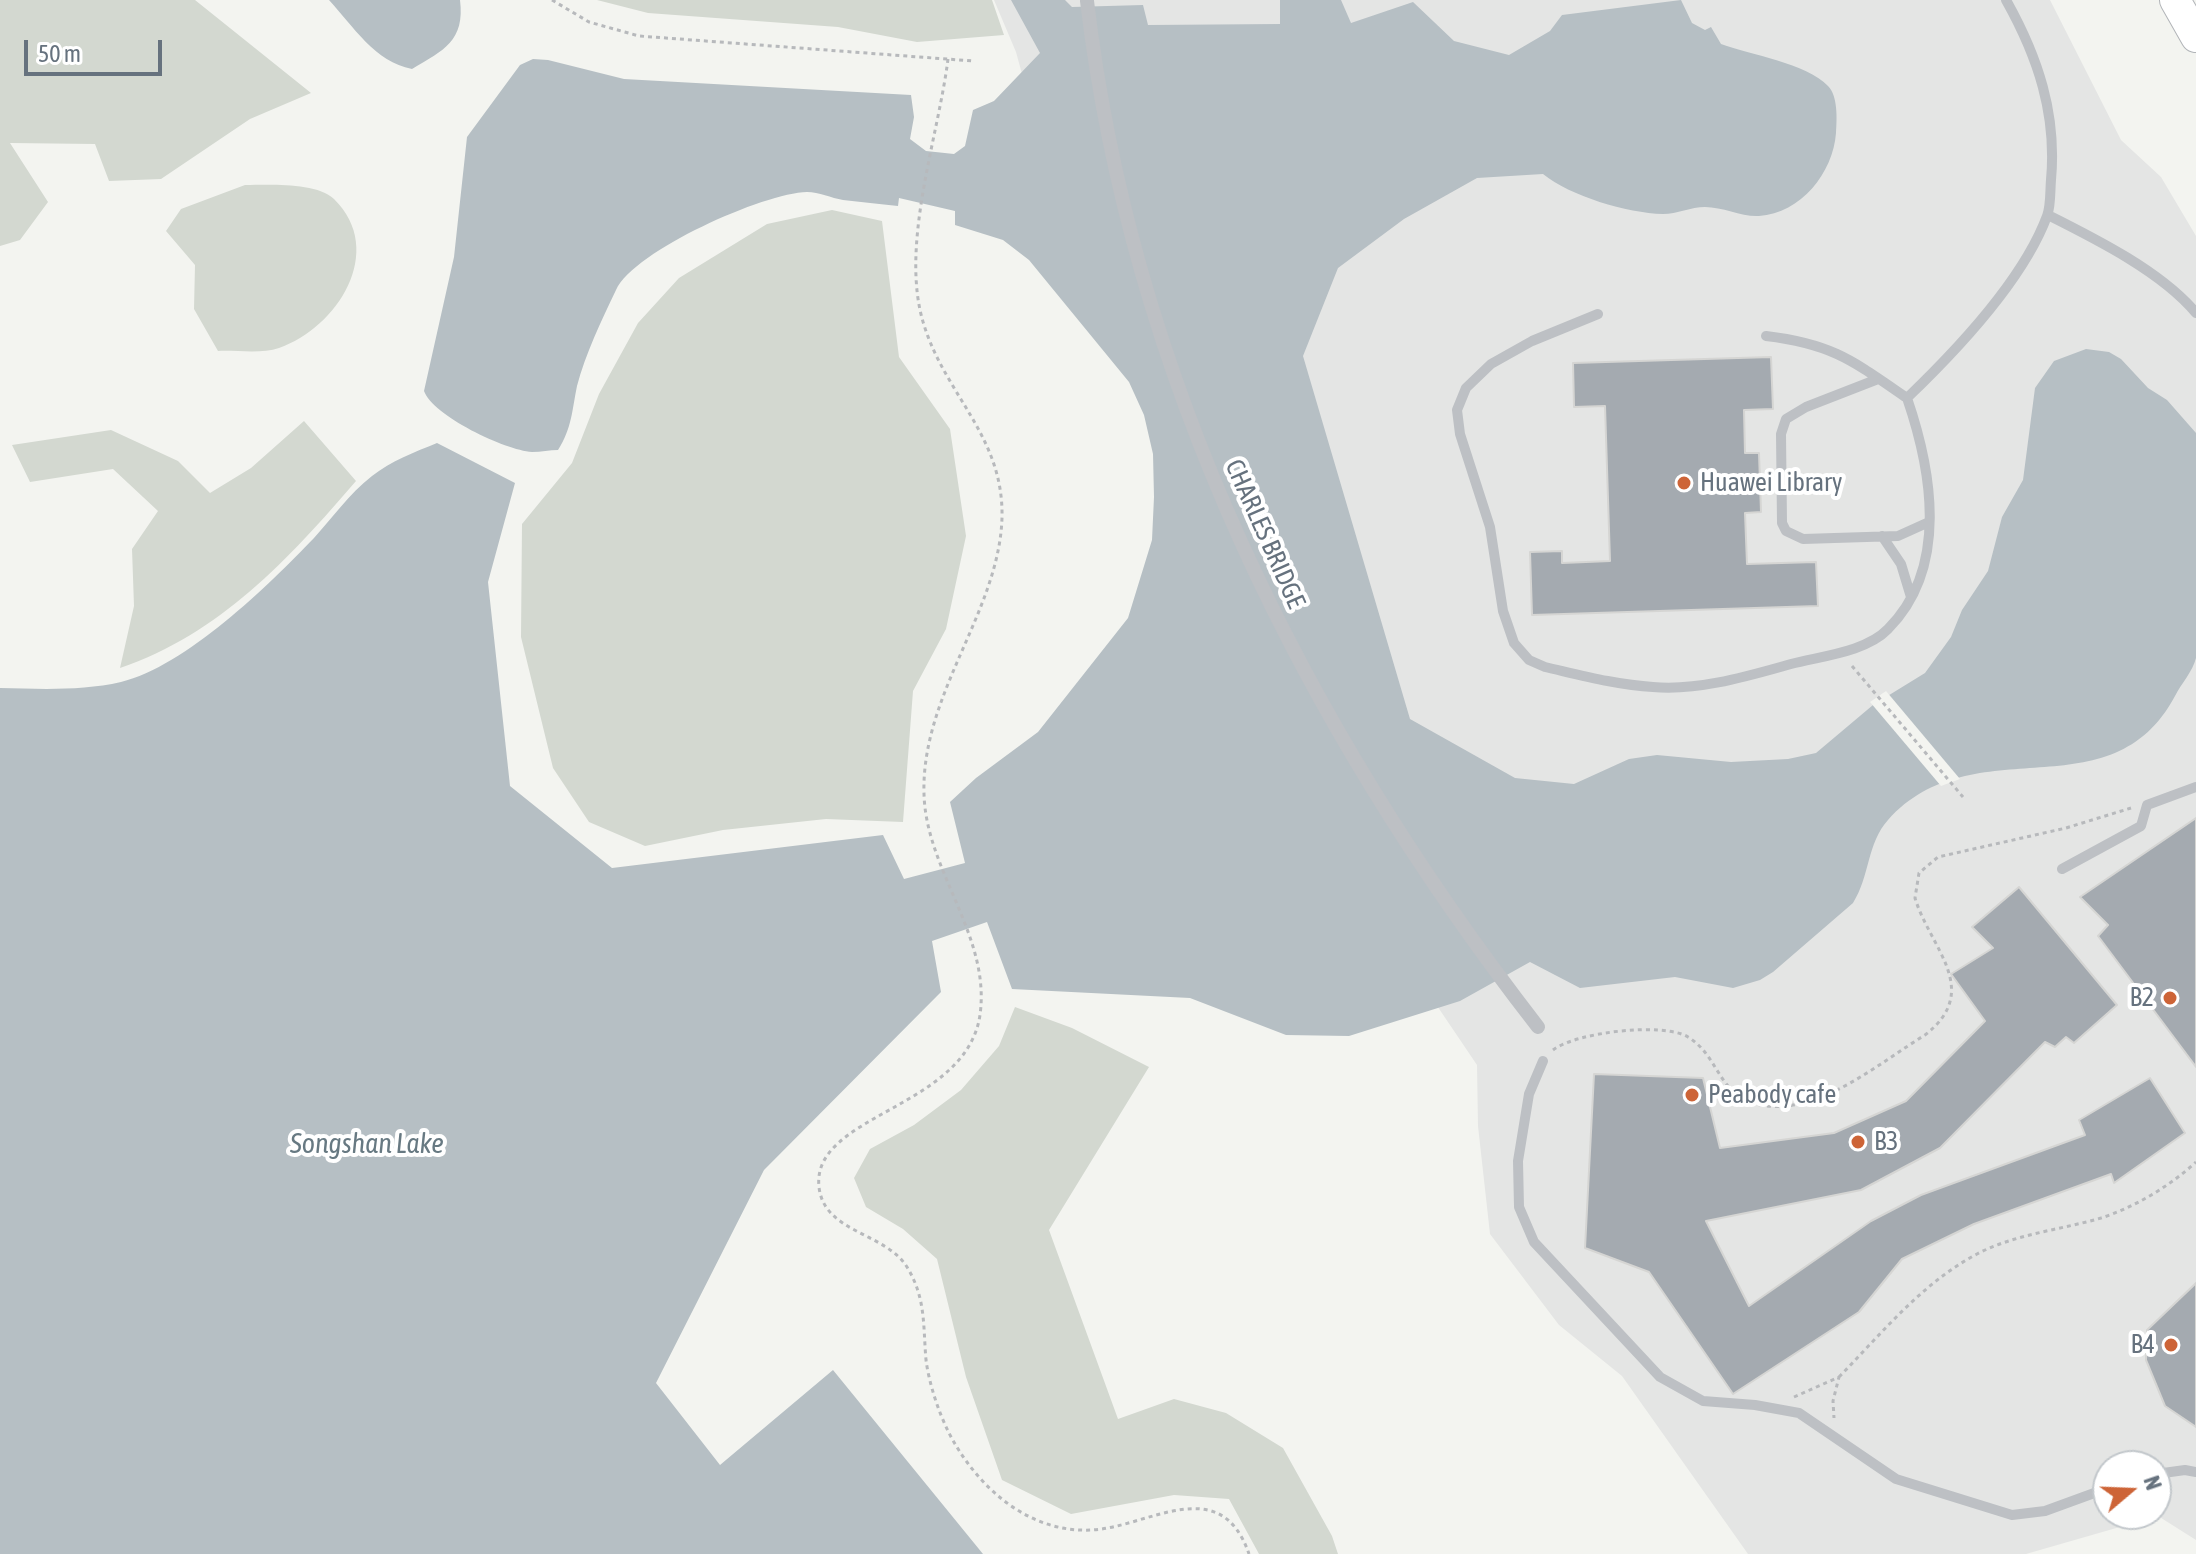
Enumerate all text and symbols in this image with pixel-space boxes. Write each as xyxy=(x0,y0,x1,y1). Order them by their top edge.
scale bar xyxy=(28,24,166,74)
text: 50 m xyxy=(38,40,81,67)
street label: CHARLES BRIDGE xyxy=(1218,455,1312,613)
place label: Huawei Library xyxy=(1700,467,1842,499)
marker: Huawei Library xyxy=(1675,474,1693,492)
place label: B2 xyxy=(2129,982,2154,1014)
marker: B2 xyxy=(2161,989,2179,1007)
place label: Peabody cafe xyxy=(1708,1079,1836,1111)
marker: Peabody cafe xyxy=(1683,1086,1701,1104)
place label: B3 xyxy=(1874,1126,1899,1158)
water label: Songshan Lake xyxy=(290,1127,444,1161)
marker: B3 xyxy=(1849,1133,1867,1151)
place label: B4 xyxy=(2130,1329,2155,1361)
marker: B4 xyxy=(2162,1336,2180,1354)
north arrow xyxy=(2092,1450,2172,1530)
text: N xyxy=(2138,1472,2167,1493)

